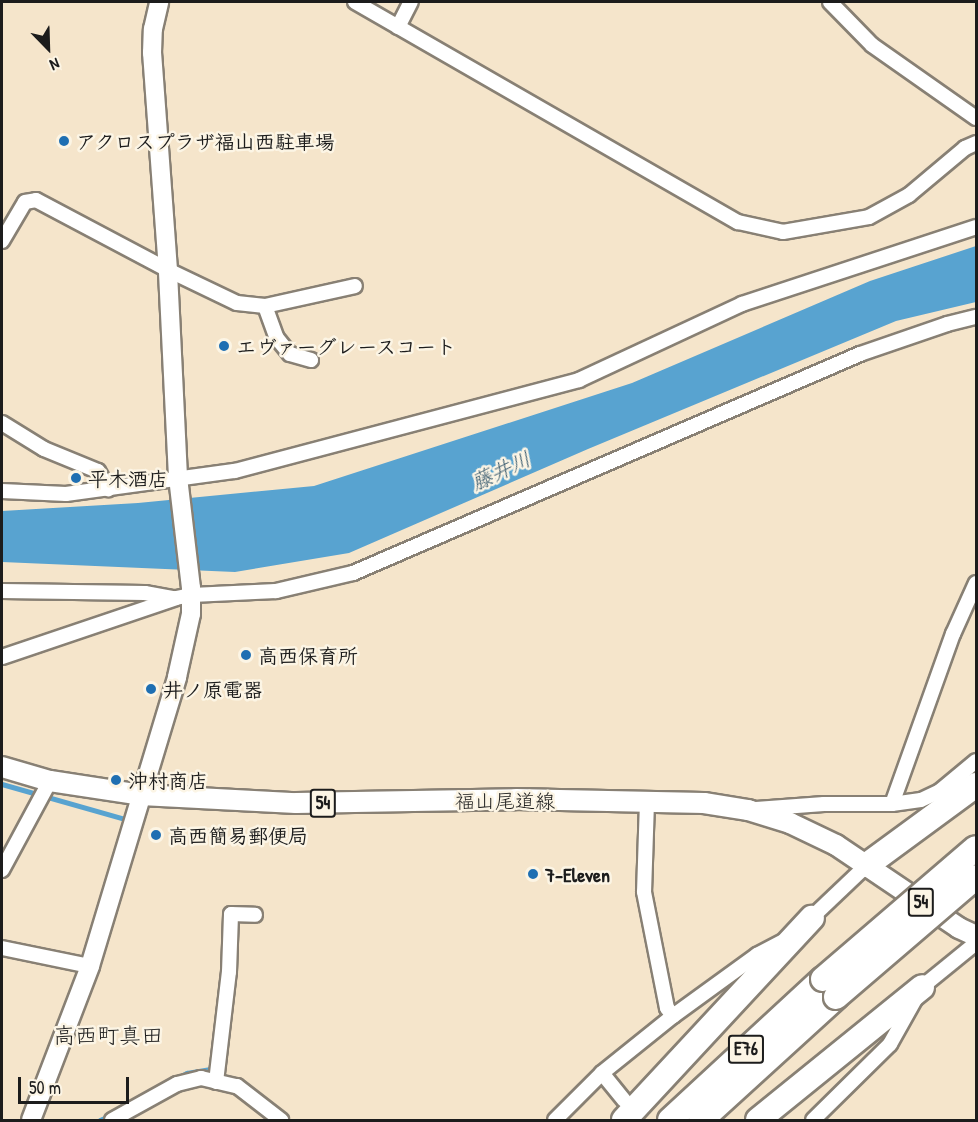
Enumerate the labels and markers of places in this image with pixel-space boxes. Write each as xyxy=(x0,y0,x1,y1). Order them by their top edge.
place label: アクロスプラザ福山西駐車場 xyxy=(76,129,336,153)
marker: アクロスプラザ福山西駐車場 xyxy=(57,134,71,148)
place label: エヴァーグレースコート xyxy=(236,334,457,358)
marker: エヴァーグレースコート xyxy=(217,339,231,353)
place label: 平木酒店 xyxy=(88,466,168,490)
marker: 平木酒店 xyxy=(69,471,83,485)
place label: 高西保育所 xyxy=(258,643,358,667)
marker: 高西保育所 xyxy=(239,648,253,662)
place label: 井ノ原電器 xyxy=(163,677,263,701)
marker: 井ノ原電器 xyxy=(144,682,158,696)
place label: 沖村商店 xyxy=(128,768,208,792)
marker: 沖村商店 xyxy=(109,773,123,787)
place label: 高西簡易郵便局 xyxy=(168,823,308,847)
marker: 高西簡易郵便局 xyxy=(149,828,163,842)
place label: 7-Eleven xyxy=(545,862,610,886)
marker: 7-Eleven xyxy=(526,867,540,881)

